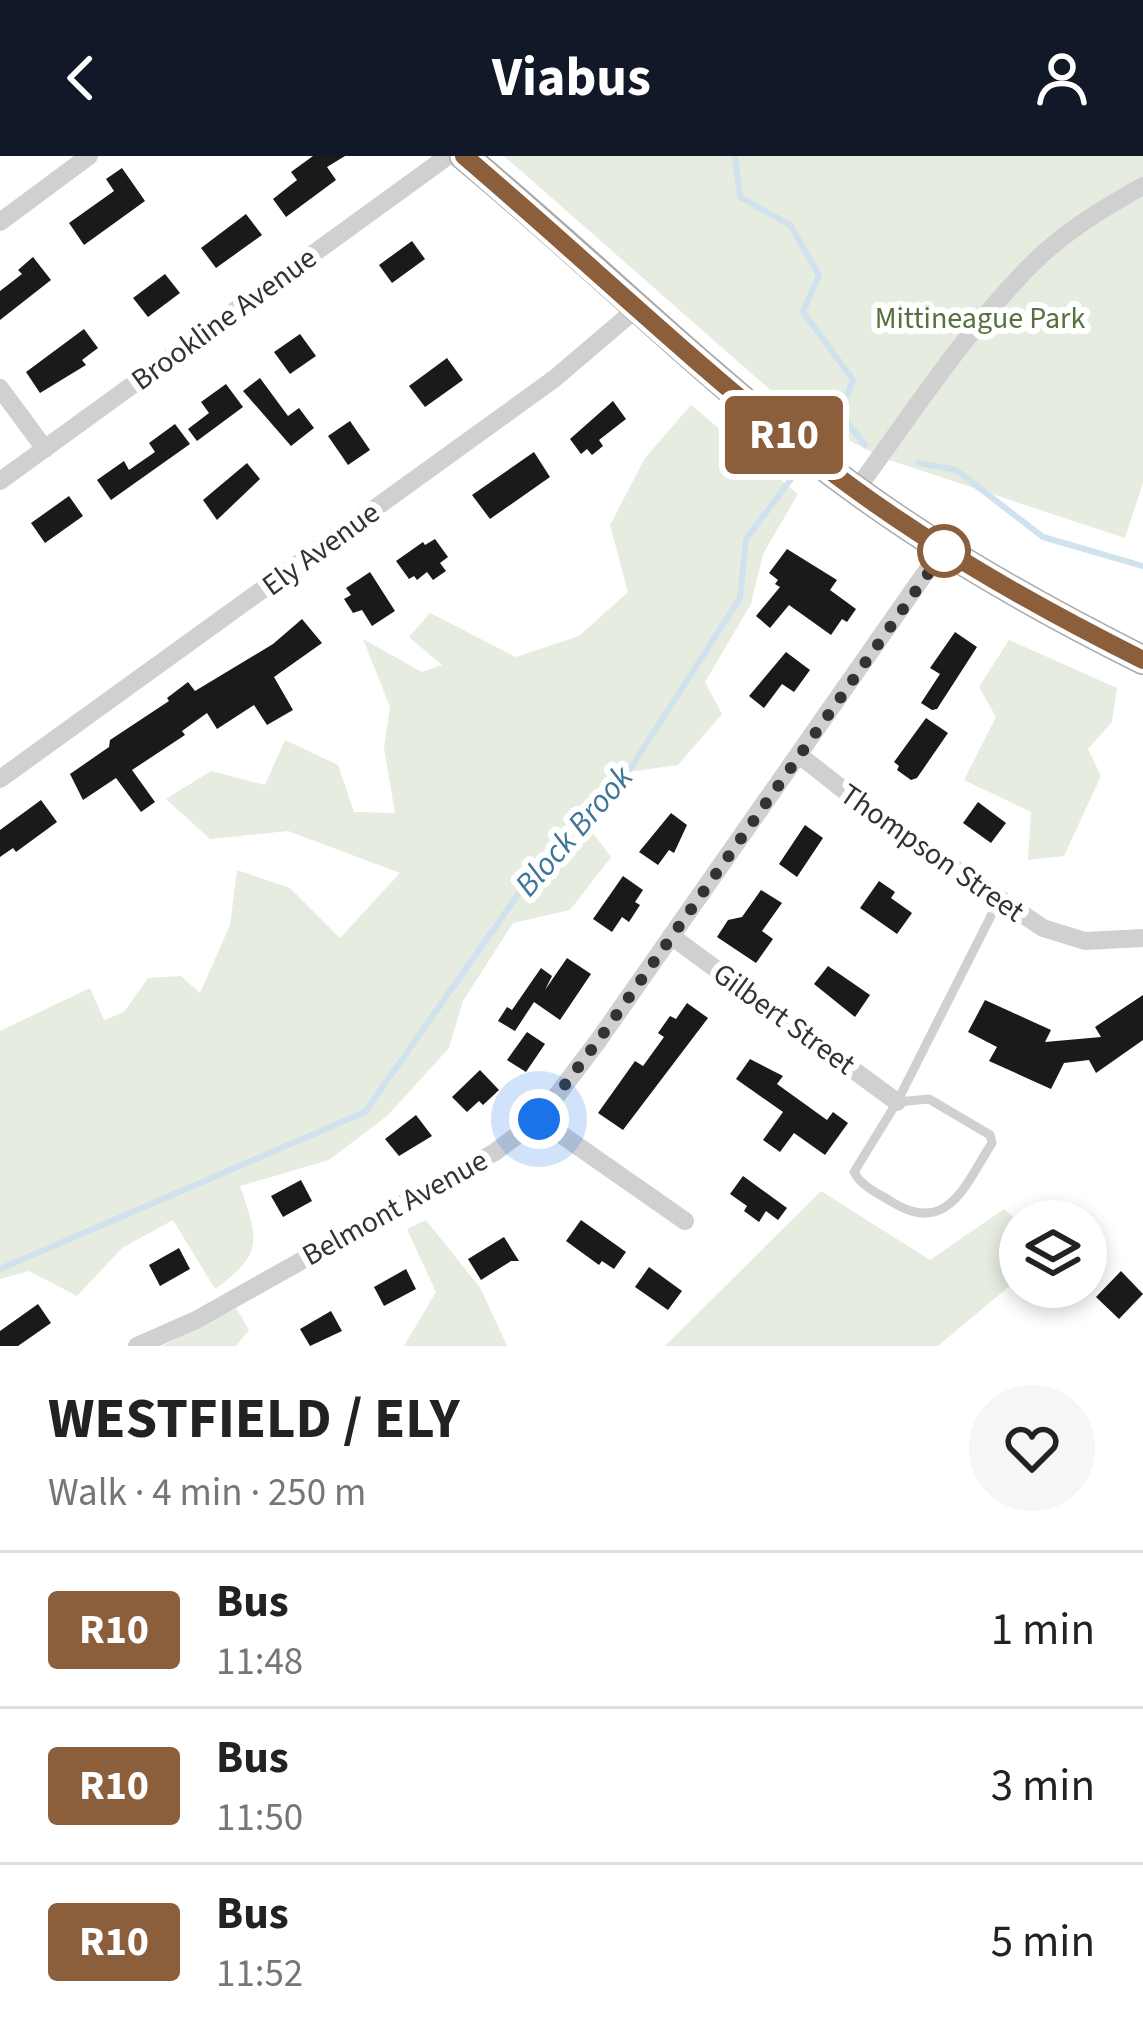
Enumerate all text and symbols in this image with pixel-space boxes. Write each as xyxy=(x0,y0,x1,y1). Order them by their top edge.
text: Viabus xyxy=(492,40,651,117)
icon: back xyxy=(48,45,114,111)
icon: person xyxy=(1029,45,1095,111)
street label: Brookline Avenue xyxy=(122,237,326,401)
park label: Mittineague Park xyxy=(875,297,1085,340)
line badge: R10 xyxy=(715,396,853,474)
text: R10 xyxy=(749,405,819,465)
street label: Ely Avenue xyxy=(253,492,389,606)
unlabelled marker xyxy=(919,526,969,576)
water label: Block Brook xyxy=(504,754,645,907)
street label: Thompson Street xyxy=(831,773,1033,933)
street label: Gilbert Street xyxy=(704,953,864,1085)
your location xyxy=(509,1089,569,1149)
street label: Belmont Avenue xyxy=(294,1139,496,1277)
map controls xyxy=(999,1200,1107,1308)
button: layers xyxy=(999,1200,1107,1308)
text: WESTFIELD / ELY xyxy=(48,1379,460,1460)
button: heart xyxy=(969,1385,1095,1511)
text: Walk · 4 min · 250 m xyxy=(48,1465,366,1521)
text: Bus xyxy=(216,1570,289,1634)
text: 1 min xyxy=(991,1598,1095,1662)
text: R10 xyxy=(79,1600,149,1660)
text: 11:48 xyxy=(216,1634,303,1690)
text: Bus xyxy=(216,1726,289,1790)
text: 3 min xyxy=(991,1754,1095,1818)
text: R10 xyxy=(79,1756,149,1816)
text: 11:50 xyxy=(216,1790,303,1846)
text: Bus xyxy=(216,1882,289,1946)
text: 5 min xyxy=(991,1910,1095,1974)
text: R10 xyxy=(79,1912,149,1972)
text: 11:52 xyxy=(216,1946,303,2002)

